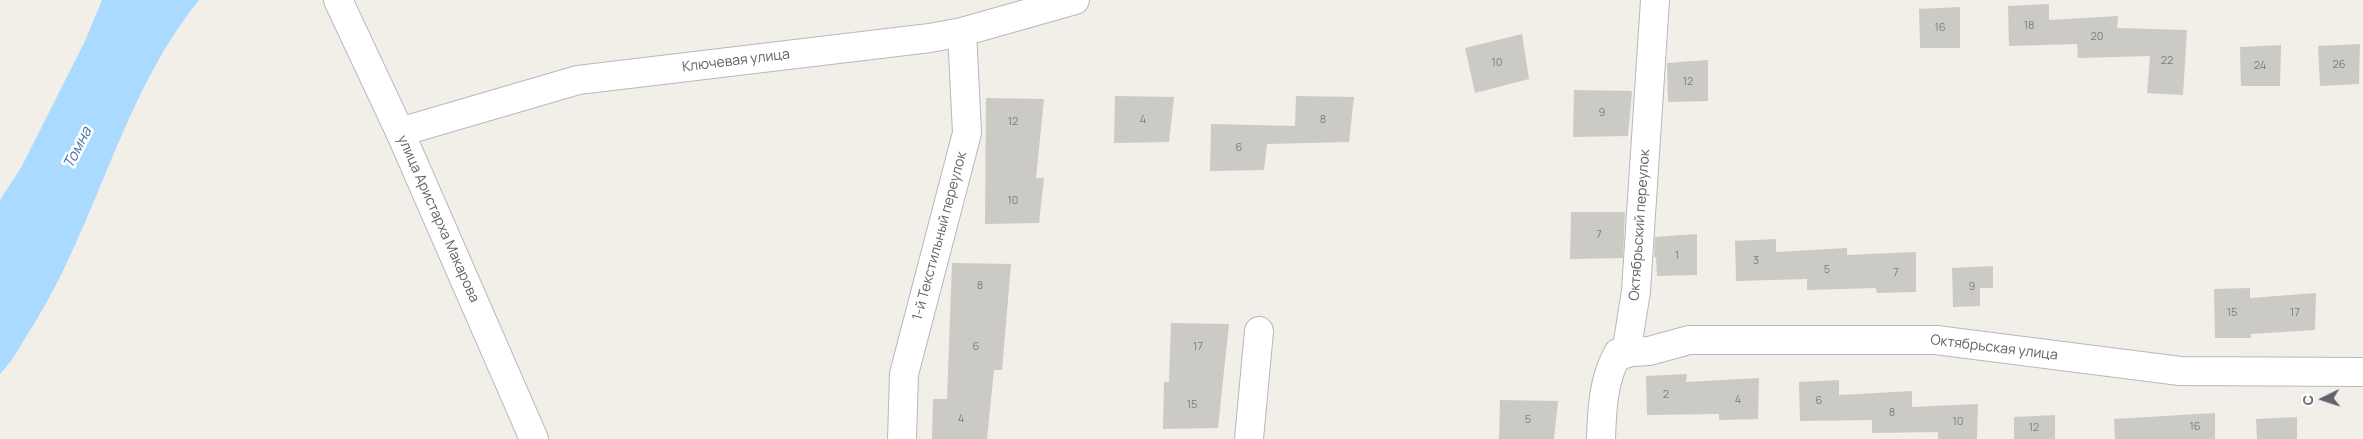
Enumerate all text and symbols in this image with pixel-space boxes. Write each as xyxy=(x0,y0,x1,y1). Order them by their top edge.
house number: 18 xyxy=(2024,19,2034,33)
house number: 16 xyxy=(1934,21,1946,35)
house number: 20 xyxy=(2091,30,2103,44)
street label: Ключевая улица xyxy=(681,46,791,76)
house number: 22 xyxy=(2161,54,2173,68)
house number: 10 xyxy=(1492,56,1502,70)
house number: 26 xyxy=(2332,58,2346,72)
house number: 24 xyxy=(2254,59,2266,73)
house number: 12 xyxy=(1683,75,1693,89)
house number: 9 xyxy=(1599,106,1605,120)
house number: 4 xyxy=(1140,113,1146,127)
house number: 8 xyxy=(1320,113,1326,127)
house number: 12 xyxy=(1008,115,1018,129)
water label: Томна xyxy=(60,124,96,172)
street label: улица Аристарха Макарова xyxy=(393,133,483,305)
house number: 6 xyxy=(1236,141,1242,155)
street label: Октябрьский переулок xyxy=(1626,149,1654,301)
street label: 1-й Текстильный переулок xyxy=(909,150,971,322)
house number: 10 xyxy=(1008,194,1018,208)
house number: 7 xyxy=(1596,228,1602,242)
house number: 1 xyxy=(1675,249,1679,263)
house number: 3 xyxy=(1753,254,1759,268)
house number: 5 xyxy=(1824,263,1830,277)
house number: 7 xyxy=(1893,266,1899,280)
house number: 8 xyxy=(977,279,983,293)
house number: 9 xyxy=(1969,280,1975,294)
house number: 15 xyxy=(2227,306,2237,320)
house number: 17 xyxy=(2290,306,2300,320)
street label: Октябрьская улица xyxy=(1929,332,2059,364)
house number: 6 xyxy=(973,340,979,354)
house number: 17 xyxy=(1193,340,1203,354)
north arrow xyxy=(2298,374,2348,424)
house number: 2 xyxy=(1663,388,1669,402)
house number: 4 xyxy=(1735,393,1741,407)
house number: 6 xyxy=(1816,394,1822,408)
text: С xyxy=(2298,394,2317,406)
house number: 15 xyxy=(1187,398,1197,412)
house number: 8 xyxy=(1889,406,1895,420)
house number: 4 xyxy=(958,412,964,426)
house number: 5 xyxy=(1525,413,1531,427)
house number: 10 xyxy=(1953,415,1963,429)
house number: 16 xyxy=(2189,420,2201,434)
house number: 12 xyxy=(2029,421,2039,435)

